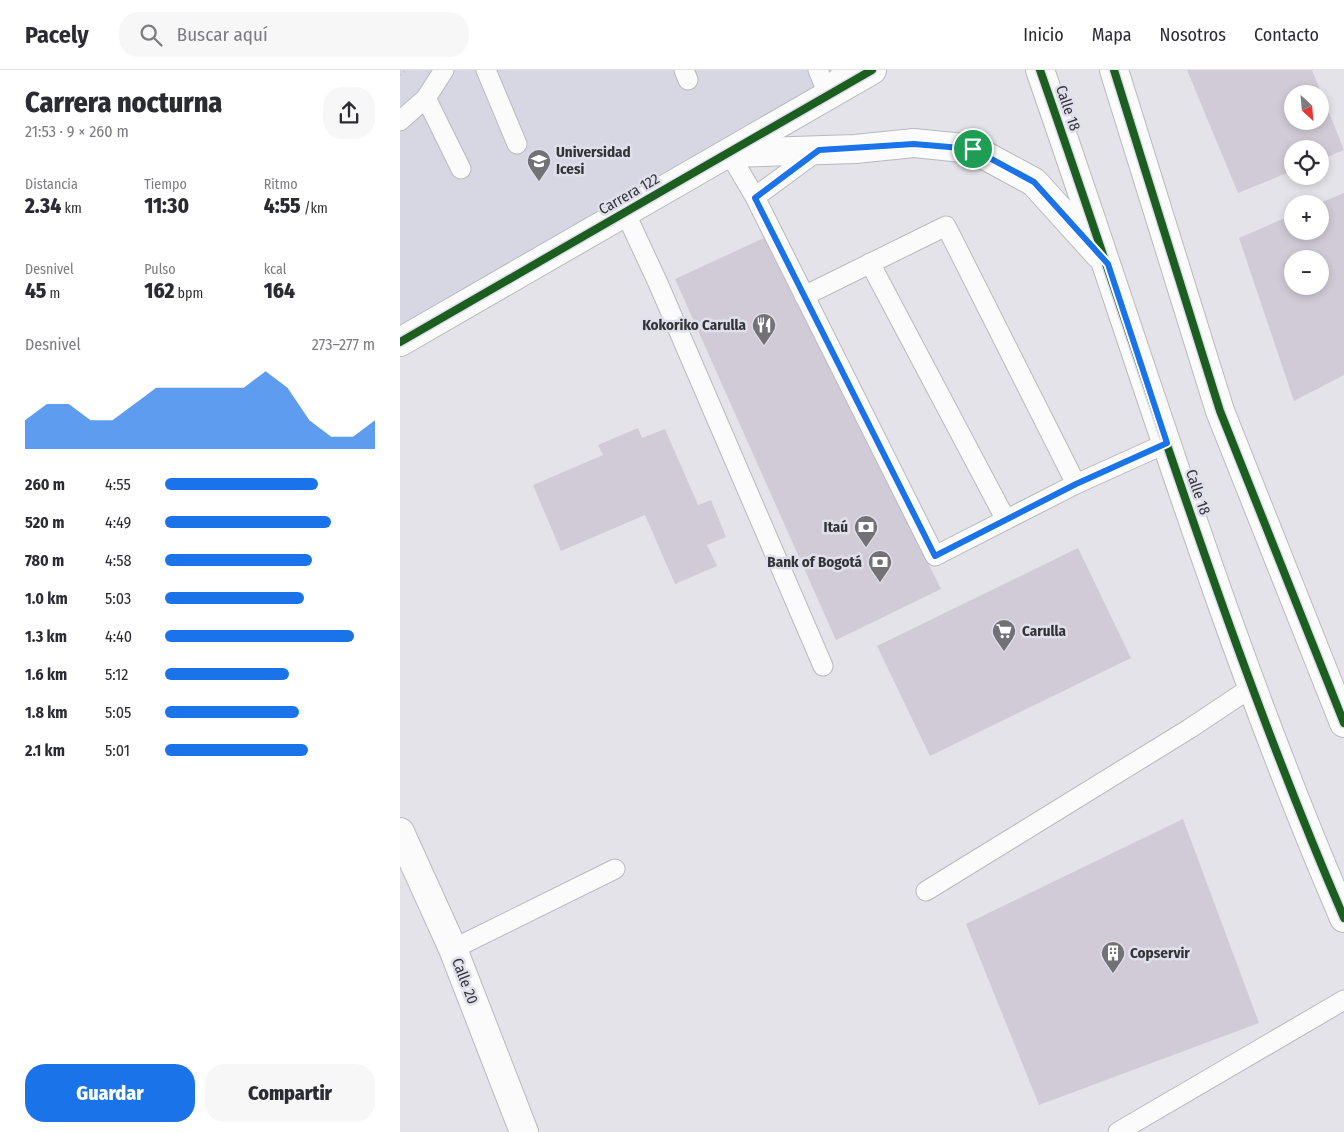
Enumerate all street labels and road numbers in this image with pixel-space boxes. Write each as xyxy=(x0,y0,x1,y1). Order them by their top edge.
street label: Calle 18 xyxy=(1052,83,1084,133)
street label: Carrera 122 xyxy=(595,169,663,219)
street label: Calle 18 xyxy=(1182,467,1214,517)
street label: Calle 20 xyxy=(448,955,482,1007)

